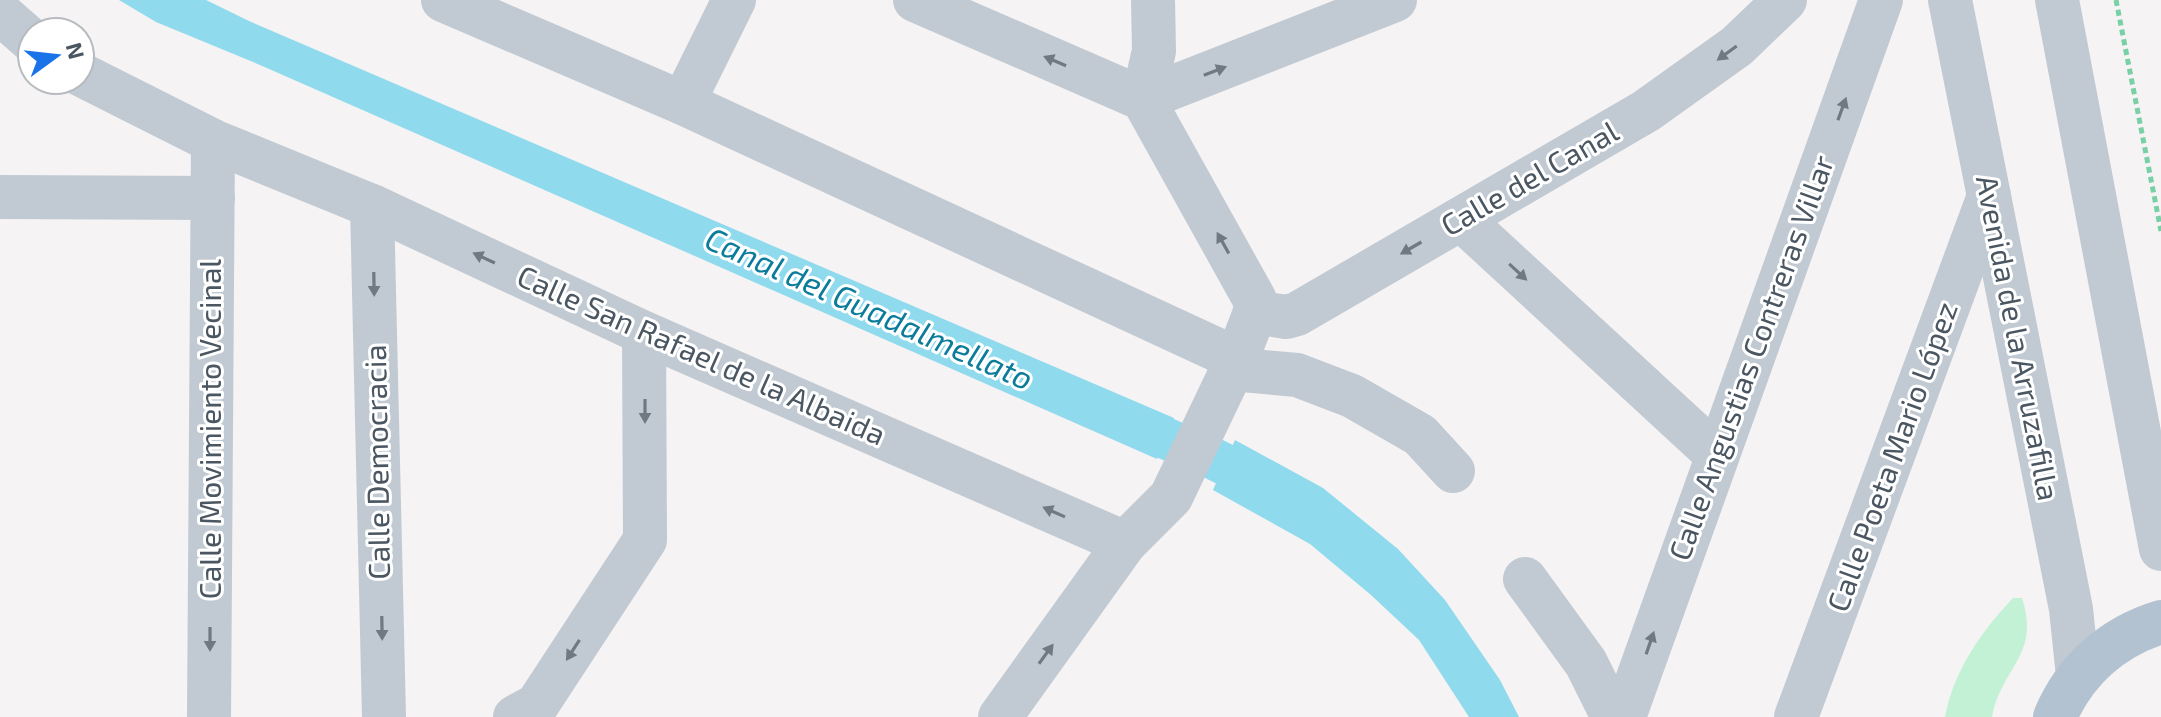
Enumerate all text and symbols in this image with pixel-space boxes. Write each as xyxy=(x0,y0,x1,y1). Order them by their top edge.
north arrow xyxy=(16,16,96,96)
text: N xyxy=(62,40,91,62)
one-way arrow xyxy=(1717,44,1738,60)
one-way arrow xyxy=(1043,54,1067,68)
one-way arrow xyxy=(1203,64,1227,77)
one-way arrow xyxy=(1836,97,1849,121)
street label: Calle del Canal xyxy=(1434,112,1624,243)
street label: Calle Angustias Contreras Villar xyxy=(1660,150,1840,565)
street label: Avenida de la Arruzafilla xyxy=(1970,172,2068,503)
water label: Canal del Guadalmellato xyxy=(700,218,1040,397)
one-way arrow xyxy=(1216,231,1230,254)
one-way arrow xyxy=(1400,241,1422,255)
one-way arrow xyxy=(472,251,495,265)
street label: Calle San Rafael de la Albaida xyxy=(512,257,891,452)
street label: Calle Movimiento Vecinal xyxy=(191,259,227,599)
one-way arrow xyxy=(1509,262,1528,280)
one-way arrow xyxy=(368,272,381,297)
street label: Calle Poeta Mario López xyxy=(1818,297,1964,616)
street label: Calle Democracia xyxy=(356,344,396,580)
one-way arrow xyxy=(638,399,651,424)
one-way arrow xyxy=(1042,505,1066,518)
one-way arrow xyxy=(376,616,389,641)
one-way arrow xyxy=(203,627,216,652)
one-way arrow xyxy=(1645,631,1657,655)
one-way arrow xyxy=(566,639,581,660)
one-way arrow xyxy=(1037,643,1053,664)

